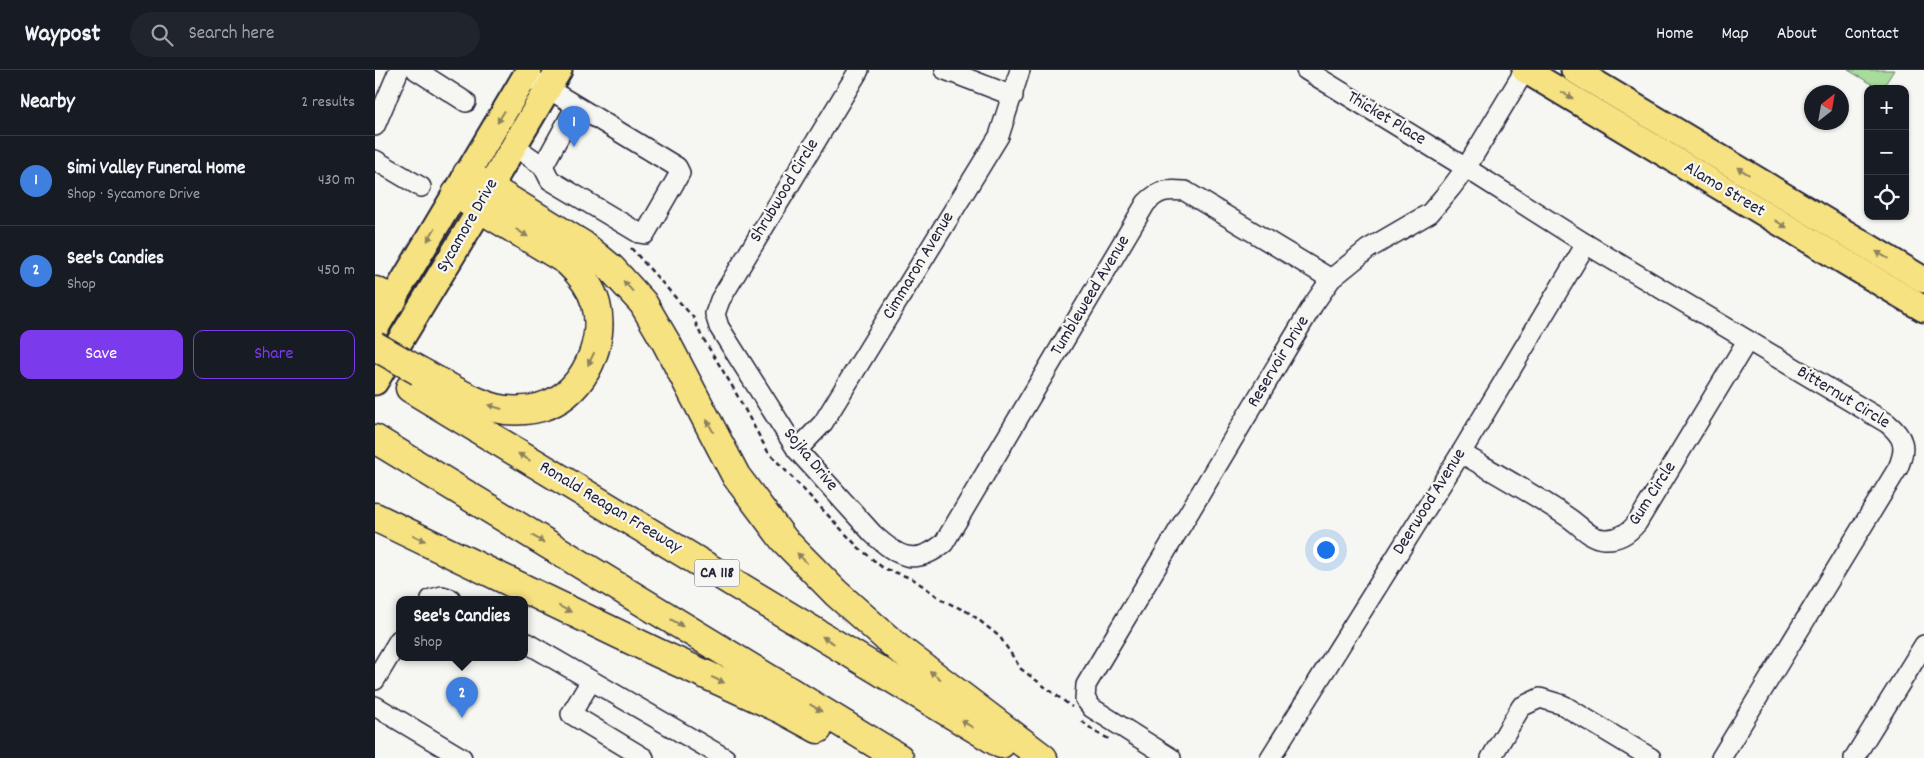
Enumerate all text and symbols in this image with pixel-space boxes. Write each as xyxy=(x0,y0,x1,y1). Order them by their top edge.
search box xyxy=(130,12,480,57)
text: Waypost xyxy=(25,18,100,52)
icon: search xyxy=(148,21,176,49)
text: Search here xyxy=(188,21,274,48)
text: Home xyxy=(1656,22,1693,47)
text: Map xyxy=(1721,22,1749,47)
text: About xyxy=(1777,22,1817,47)
text: Contact xyxy=(1845,22,1899,47)
north arrow xyxy=(1804,85,1849,130)
map controls xyxy=(1864,85,1909,220)
button: + xyxy=(1864,85,1909,130)
street label: Thicket Place xyxy=(1342,86,1430,152)
text: Nearby xyxy=(20,88,75,118)
text: 2 results xyxy=(301,91,355,114)
one-way arrow xyxy=(1560,91,1573,100)
pin: 1 xyxy=(558,106,590,147)
one-way arrow xyxy=(496,111,505,124)
button: − xyxy=(1864,130,1909,175)
street label: Shrubwood Circle xyxy=(744,134,826,248)
text: Simi Valley Funeral Home xyxy=(67,156,245,183)
street label: Alamo Street xyxy=(1679,156,1770,224)
one-way arrow xyxy=(1736,167,1749,176)
text: 1 xyxy=(34,169,38,192)
text: 430 m xyxy=(318,169,355,192)
street label: Sycamore Drive xyxy=(431,174,505,278)
button: locate xyxy=(1864,175,1909,220)
text: Shop · Sycamore Drive xyxy=(67,183,200,206)
street label: Cimmaron Avenue xyxy=(877,207,961,325)
one-way arrow xyxy=(1775,219,1788,228)
one-way arrow xyxy=(426,229,435,242)
one-way arrow xyxy=(516,229,529,238)
street label: Tumbleweed Avenue xyxy=(1045,231,1137,361)
text: See's Candies xyxy=(67,246,164,273)
one-way arrow xyxy=(1876,250,1889,259)
text: 2 xyxy=(33,259,40,282)
text: 450 m xyxy=(318,259,355,282)
text: Shop xyxy=(67,273,96,296)
one-way arrow xyxy=(622,280,634,292)
street label: Reservoir Drive xyxy=(1242,311,1316,413)
button: Save xyxy=(20,330,183,379)
button: Share xyxy=(193,330,355,379)
one-way arrow xyxy=(587,352,595,367)
street label: Bitternut Circle xyxy=(1792,360,1894,436)
one-way arrow xyxy=(487,403,502,411)
one-way arrow xyxy=(706,418,714,433)
street label: Sojka Drive xyxy=(777,423,843,497)
street label: Deerwood Avenue xyxy=(1387,444,1473,560)
one-way arrow xyxy=(517,452,530,461)
street label: Ronald Reagan Freeway xyxy=(534,456,687,561)
street label: Gum Circle xyxy=(1623,457,1683,531)
one-way arrow xyxy=(412,535,426,543)
one-way arrow xyxy=(531,535,544,544)
your location xyxy=(1313,537,1339,563)
one-way arrow xyxy=(796,552,808,564)
road number: CA 118 xyxy=(695,559,739,586)
popup xyxy=(396,596,528,661)
text: See's Candies xyxy=(413,604,511,631)
one-way arrow xyxy=(558,605,573,613)
one-way arrow xyxy=(670,619,683,628)
text: Shop xyxy=(413,631,442,654)
one-way arrow xyxy=(821,635,834,644)
one-way arrow xyxy=(929,670,942,681)
one-way arrow xyxy=(711,676,725,684)
pin: 2 xyxy=(446,677,478,718)
one-way arrow xyxy=(809,703,822,712)
one-way arrow xyxy=(961,719,974,728)

